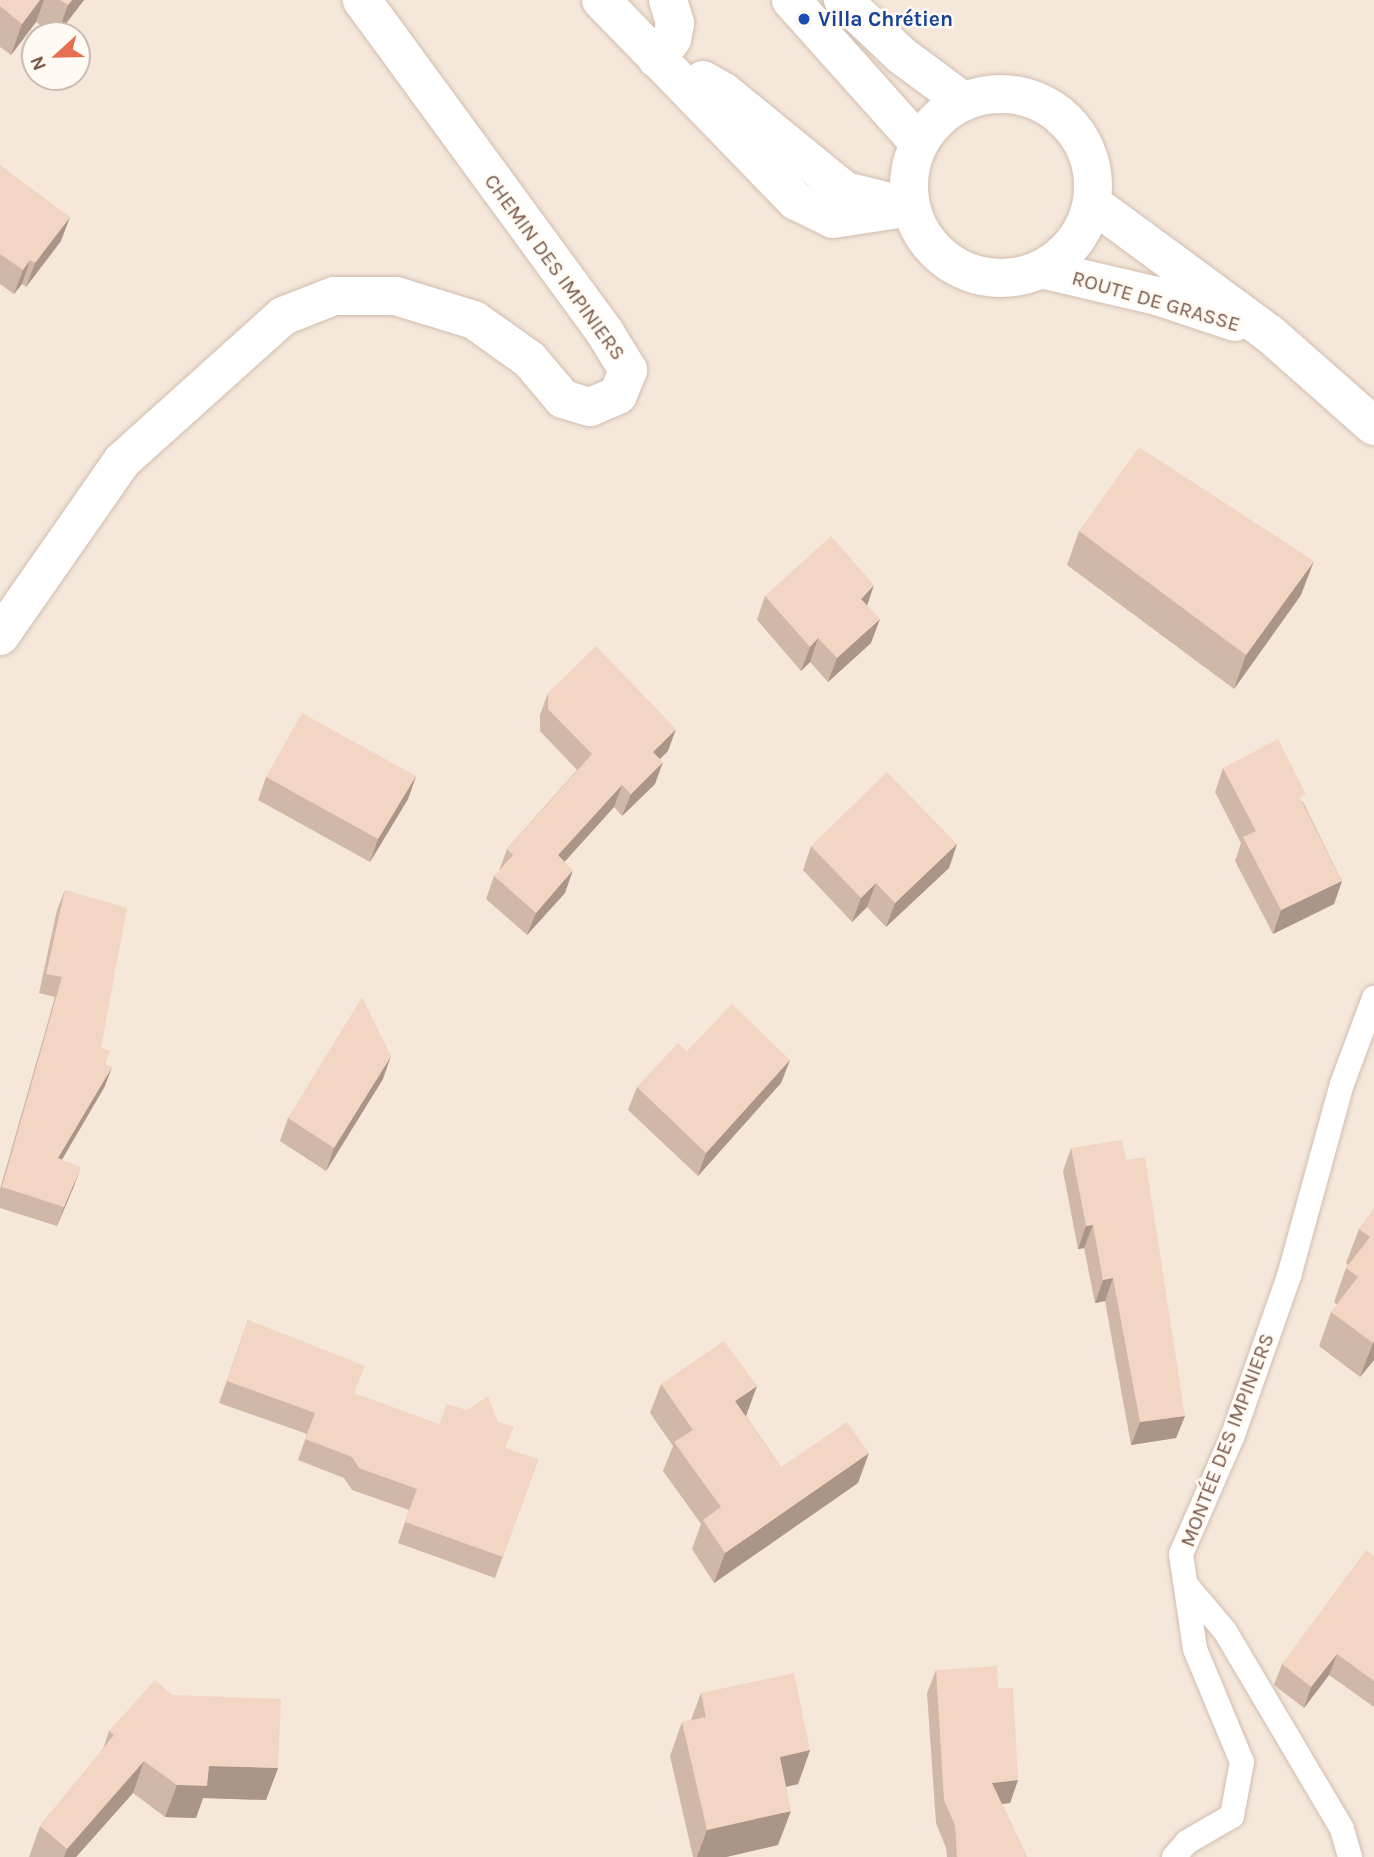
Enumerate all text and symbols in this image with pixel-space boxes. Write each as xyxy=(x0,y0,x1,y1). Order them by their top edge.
place label: Villa Chrétien xyxy=(818,6,953,32)
marker: Villa Chrétien xyxy=(796,11,812,27)
north arrow xyxy=(21,21,91,91)
text: N xyxy=(26,53,51,74)
street label: CHEMIN DES IMPINIERS xyxy=(479,169,631,365)
street label: ROUTE DE GRASSE xyxy=(1069,265,1243,337)
street label: MONTÉE DES IMPINIERS xyxy=(1175,1330,1279,1550)

